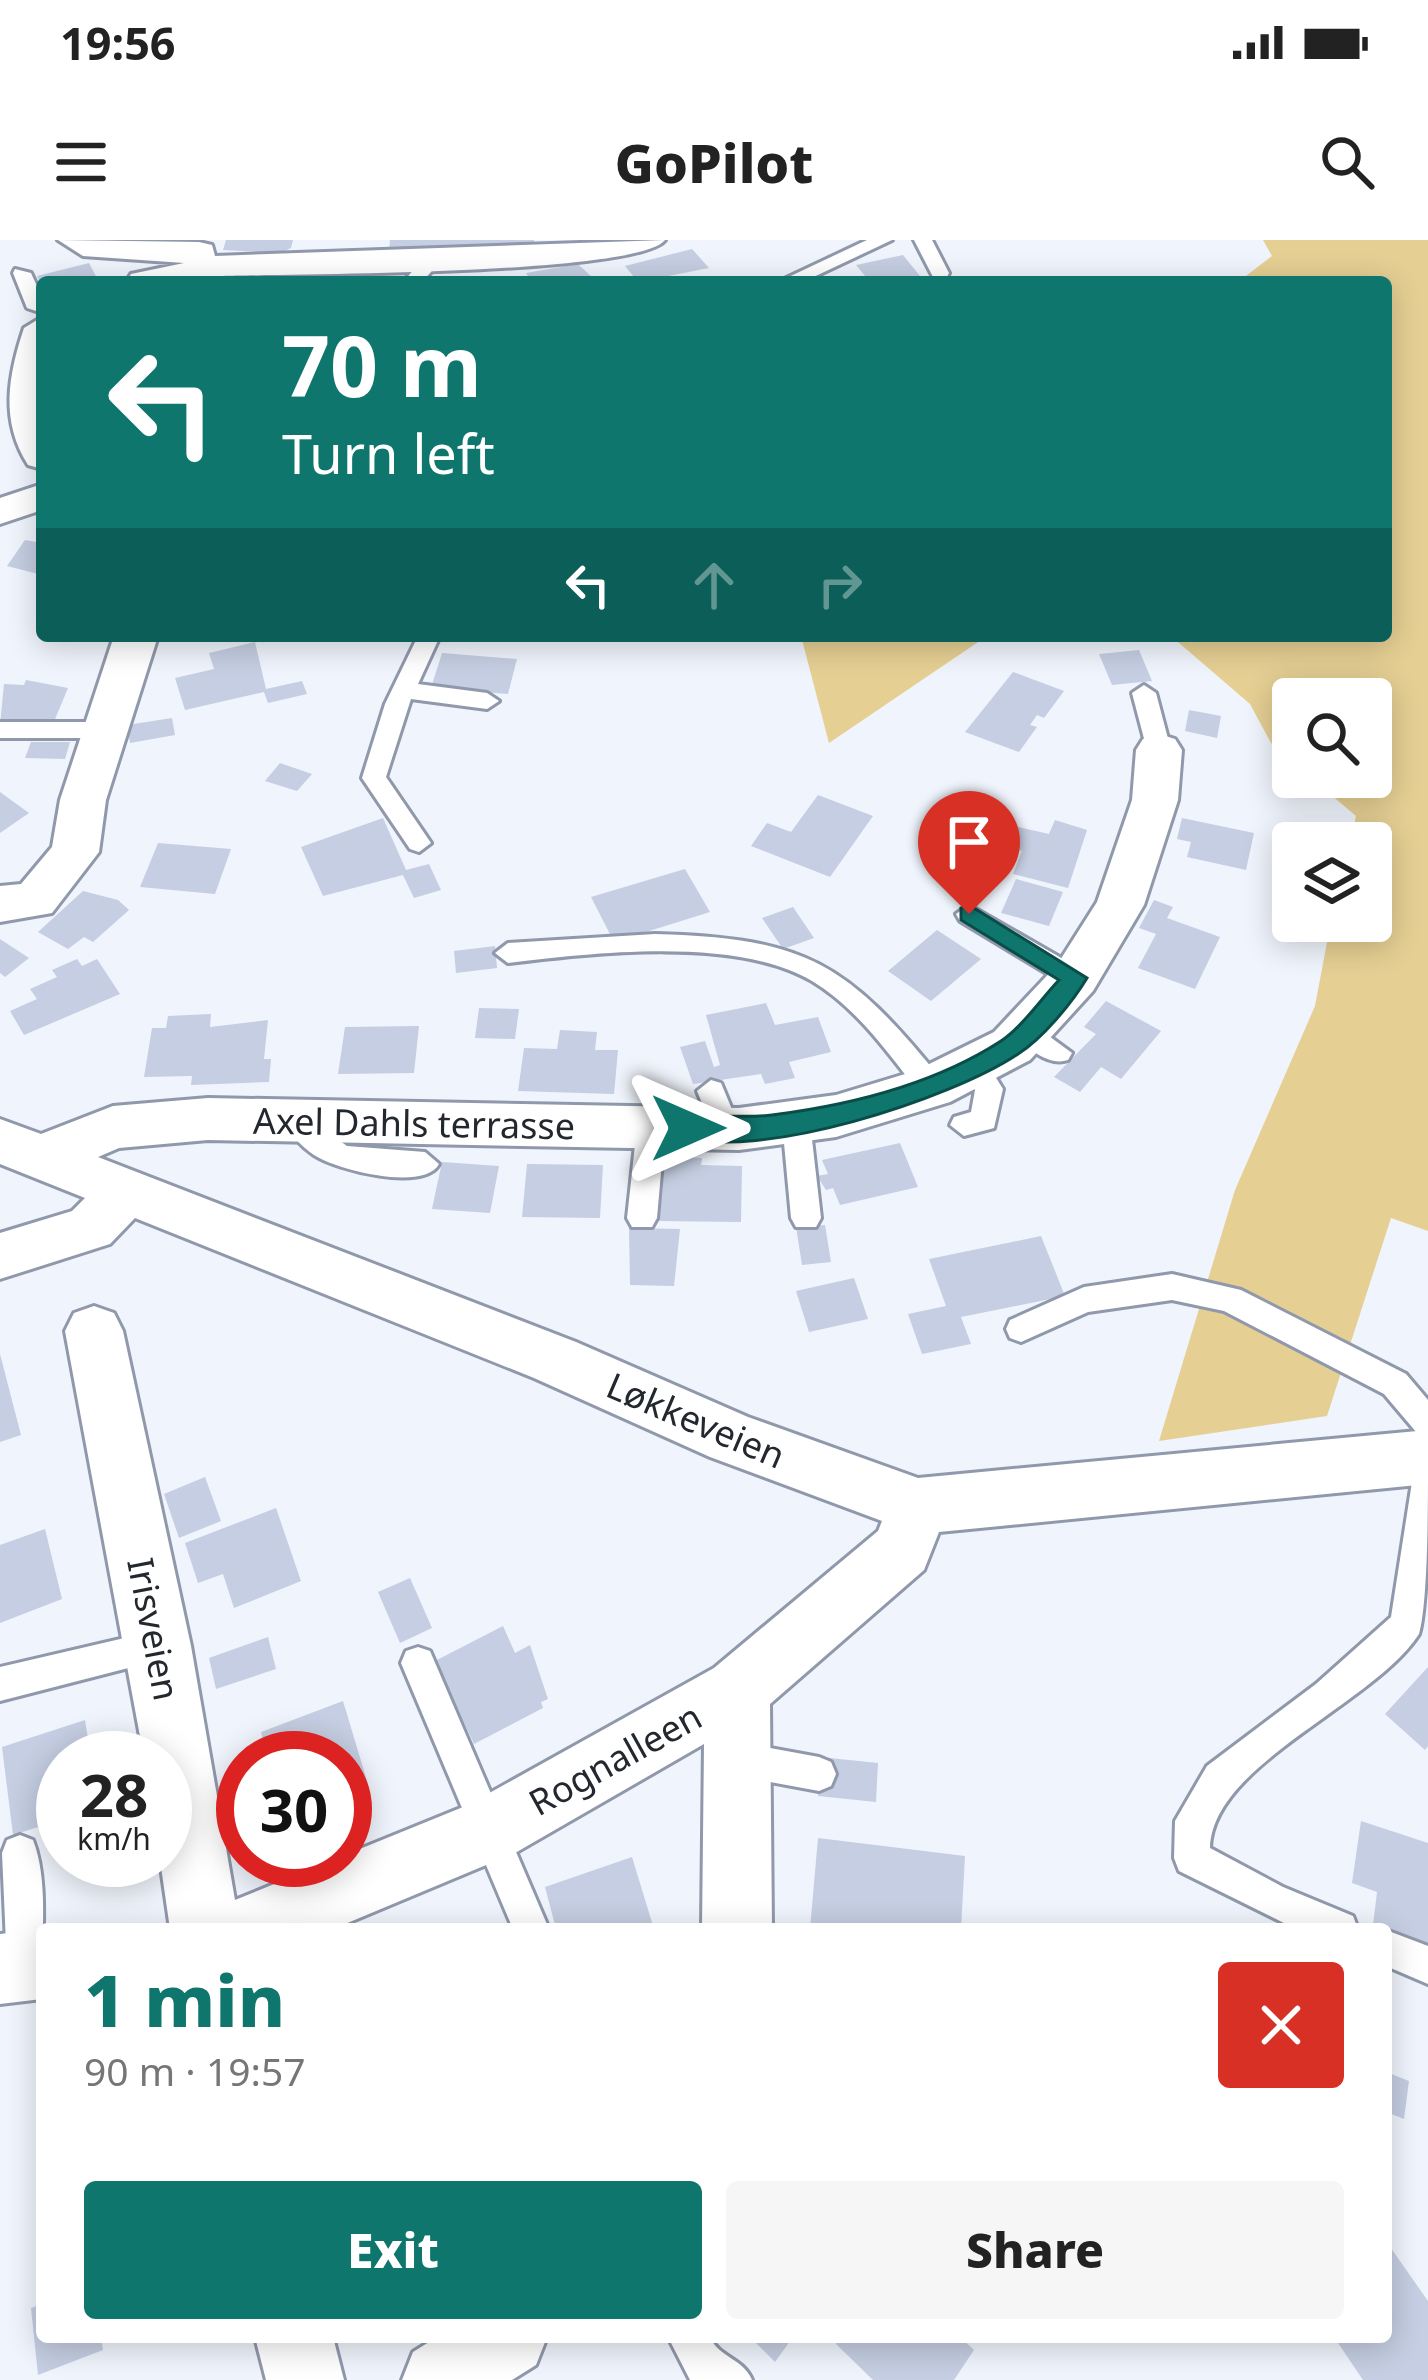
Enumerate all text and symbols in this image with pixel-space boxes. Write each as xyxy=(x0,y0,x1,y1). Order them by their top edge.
text: 19:56 xyxy=(60,12,176,73)
text: GoPilot xyxy=(615,125,813,199)
icon: menu xyxy=(48,129,114,195)
icon: search xyxy=(1314,129,1380,195)
text: 70 m xyxy=(282,307,482,422)
icon: left xyxy=(84,324,240,480)
text: Turn left xyxy=(282,416,495,490)
icon: left xyxy=(555,552,621,618)
icon: ahead xyxy=(681,552,747,618)
icon: right xyxy=(807,552,873,618)
map controls xyxy=(1272,678,1392,942)
button: search xyxy=(1272,678,1392,798)
pin xyxy=(918,791,1020,914)
icon: arrive xyxy=(936,809,1002,875)
button: layers xyxy=(1272,822,1392,942)
position arrow xyxy=(625,1065,751,1191)
street label: Axel Dahls terrasse xyxy=(252,1096,576,1150)
street label: Løkkeveien xyxy=(599,1361,793,1479)
street label: Irisveien xyxy=(116,1554,192,1704)
street label: Rognalleen xyxy=(520,1691,710,1827)
speed limit sign: 30 xyxy=(216,1731,372,1887)
text: 28 xyxy=(80,1753,148,1835)
text: km/h xyxy=(77,1818,151,1859)
text: 1 min xyxy=(84,1950,285,2048)
button: close xyxy=(1218,1962,1344,2088)
text: 90 m · 19:57 xyxy=(84,2044,306,2097)
button: Exit xyxy=(84,2181,702,2319)
button: Share xyxy=(726,2181,1344,2319)

